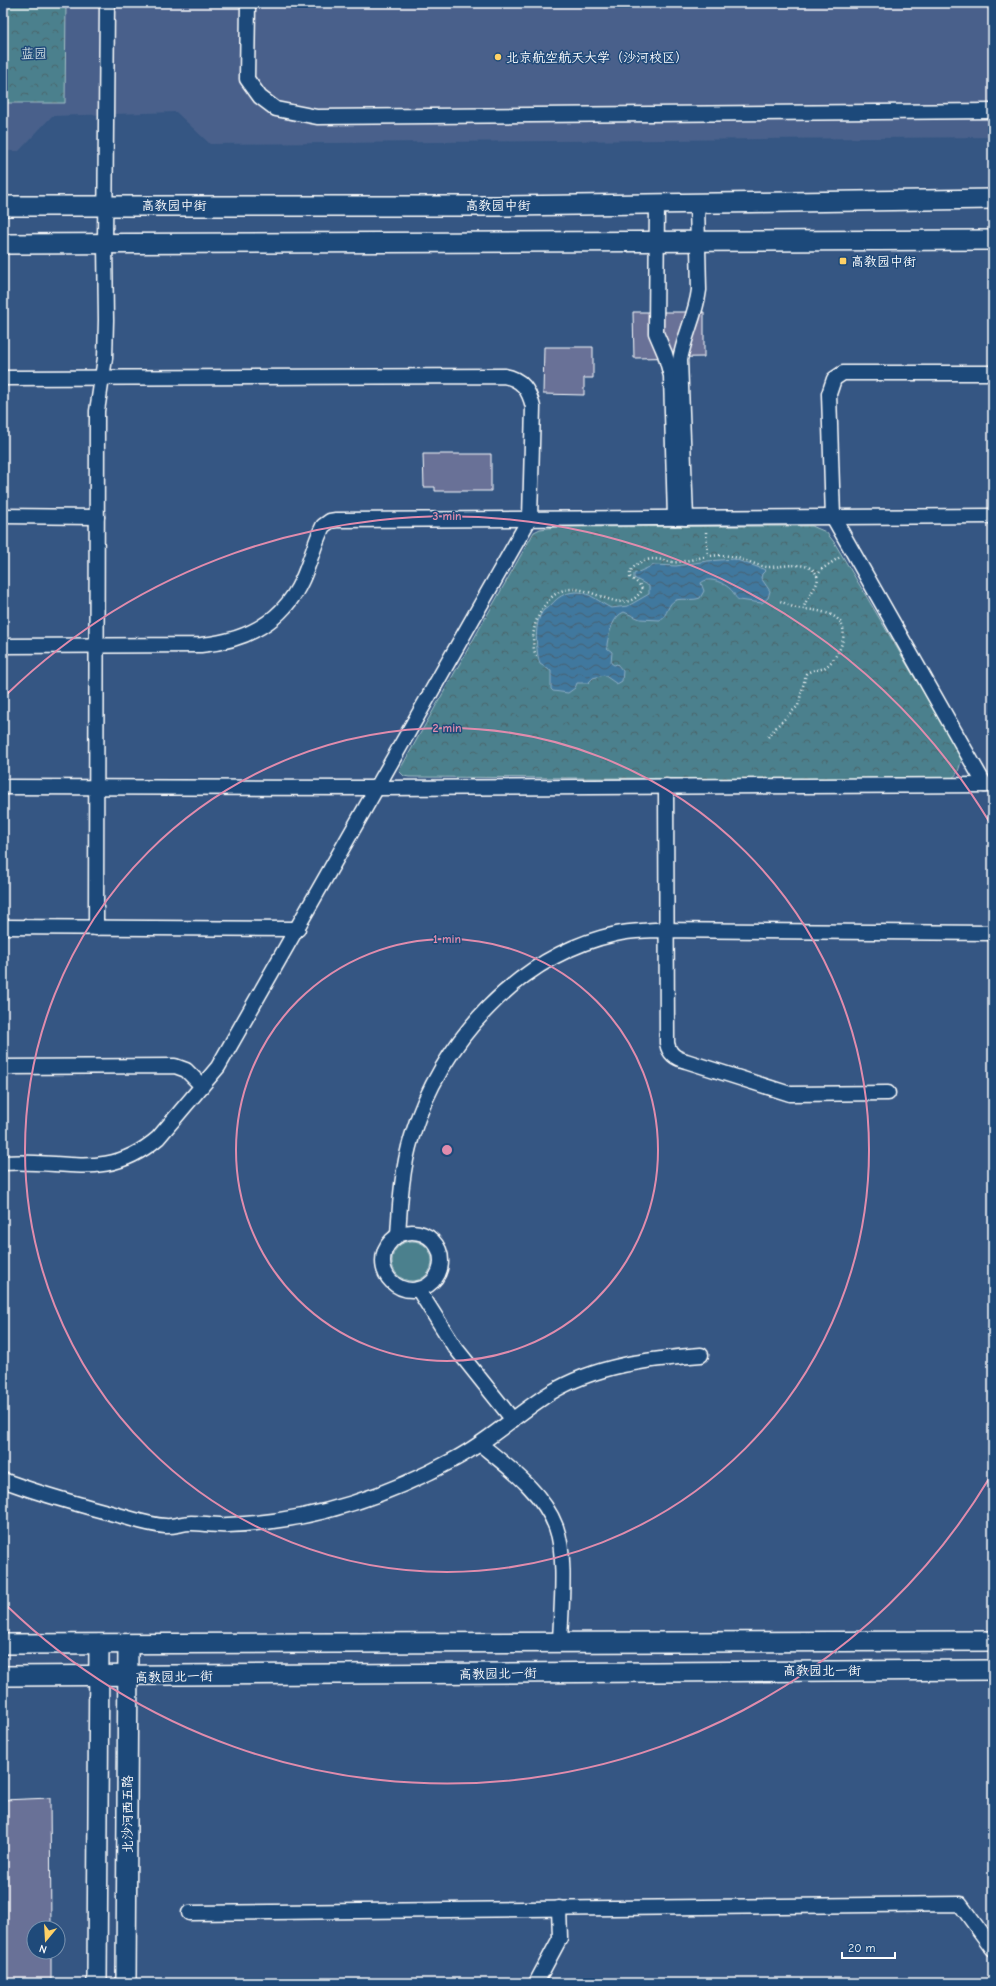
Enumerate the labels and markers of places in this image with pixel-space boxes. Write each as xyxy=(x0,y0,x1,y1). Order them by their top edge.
place label: 北京航空航天大学（沙河校区） xyxy=(506,50,688,65)
marker: 北京航空航天大学（沙河校区） xyxy=(493,52,503,62)
place label: 高教园中街 xyxy=(851,254,916,269)
marker: 高教园中街 xyxy=(838,256,848,266)
centre of rings xyxy=(440,1143,454,1157)

